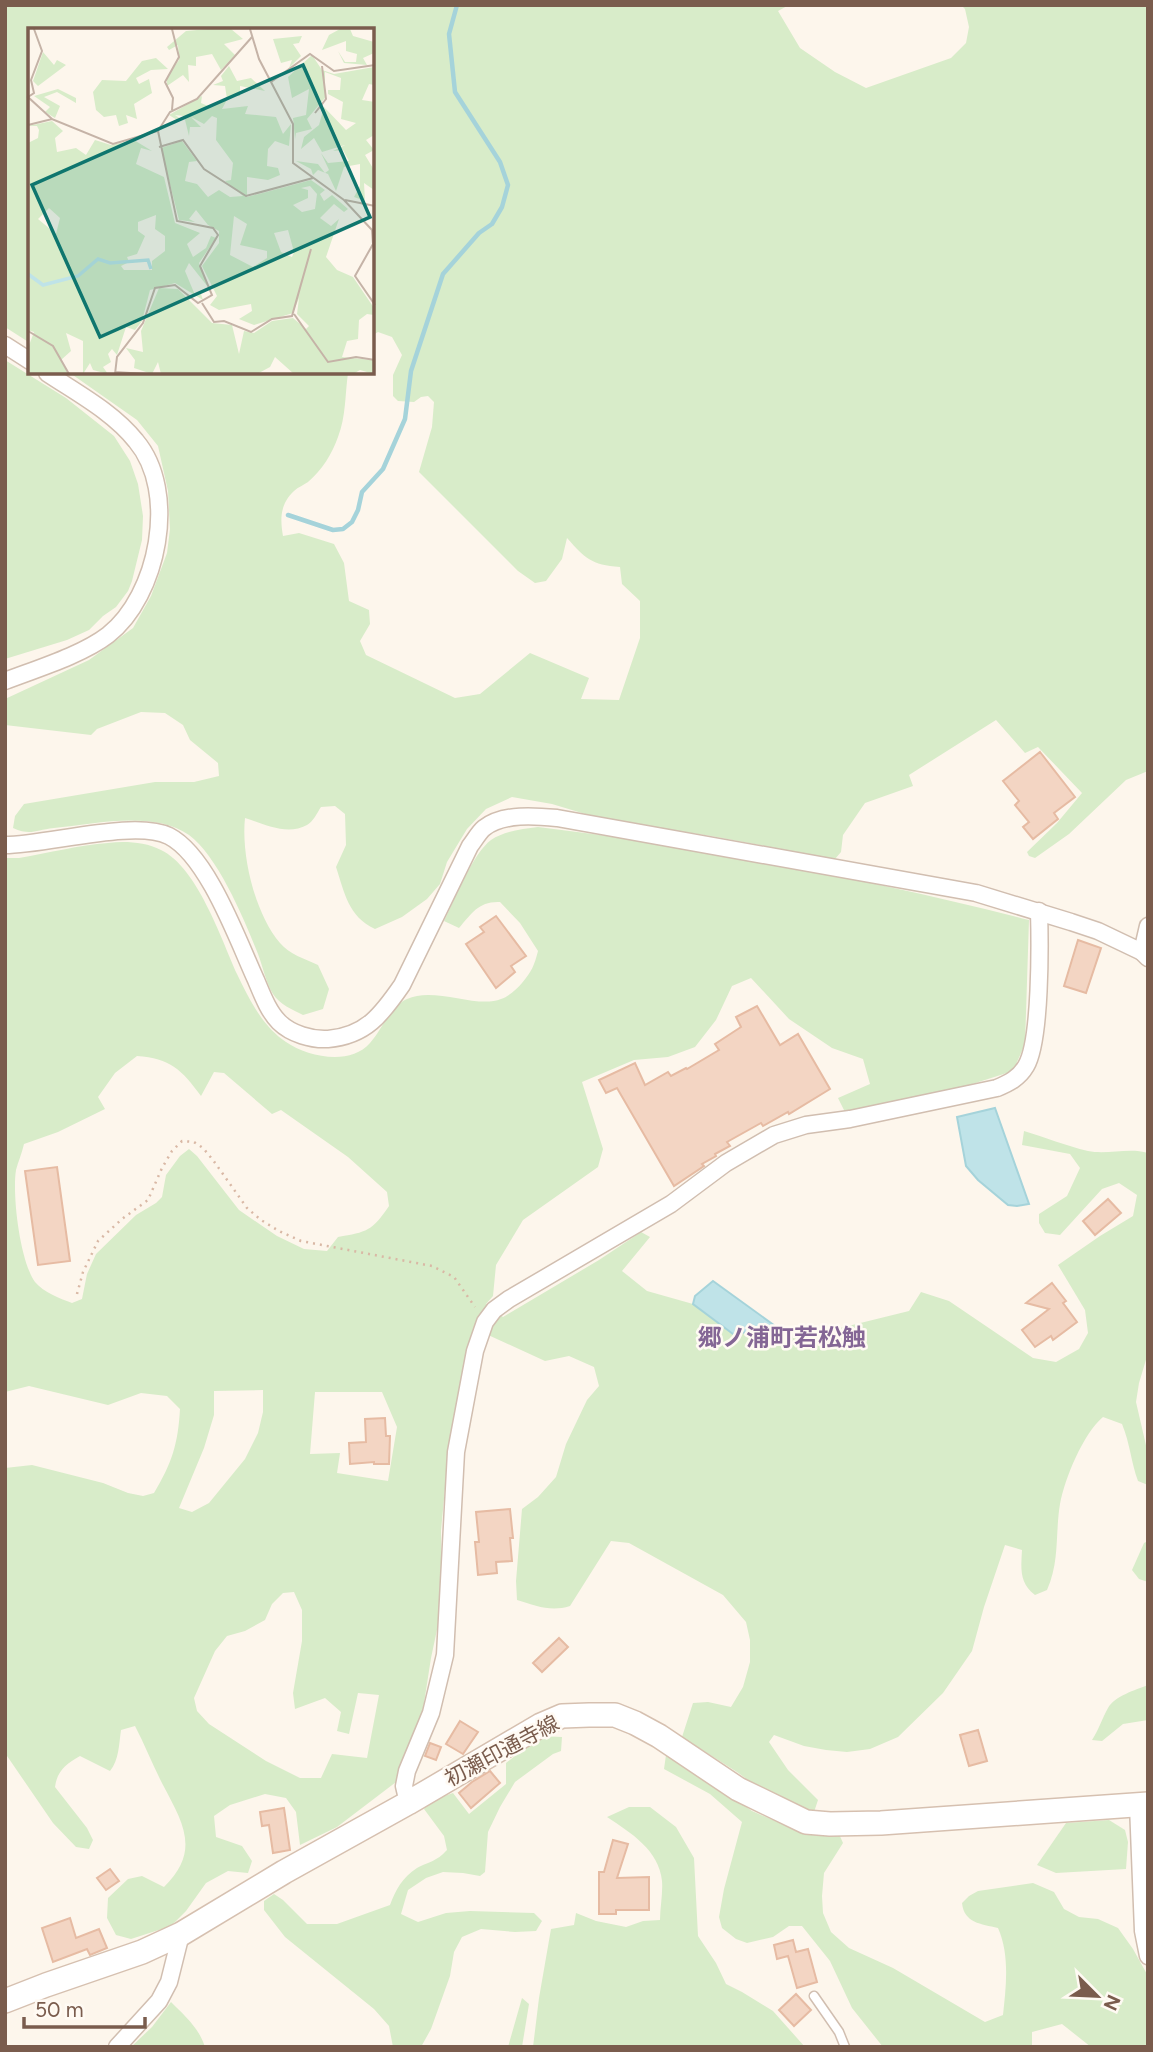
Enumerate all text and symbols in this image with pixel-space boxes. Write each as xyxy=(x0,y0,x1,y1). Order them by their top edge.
inset map xyxy=(28,28,374,374)
district label: 郷ノ浦町若松触 xyxy=(698,1323,866,1352)
street label: 初瀬印通寺線 xyxy=(440,1710,563,1791)
north arrow xyxy=(1062,1961,1132,2031)
scale bar xyxy=(24,1986,145,2030)
text: N xyxy=(1099,1991,1126,2014)
text: 50 m xyxy=(35,1997,84,2022)

